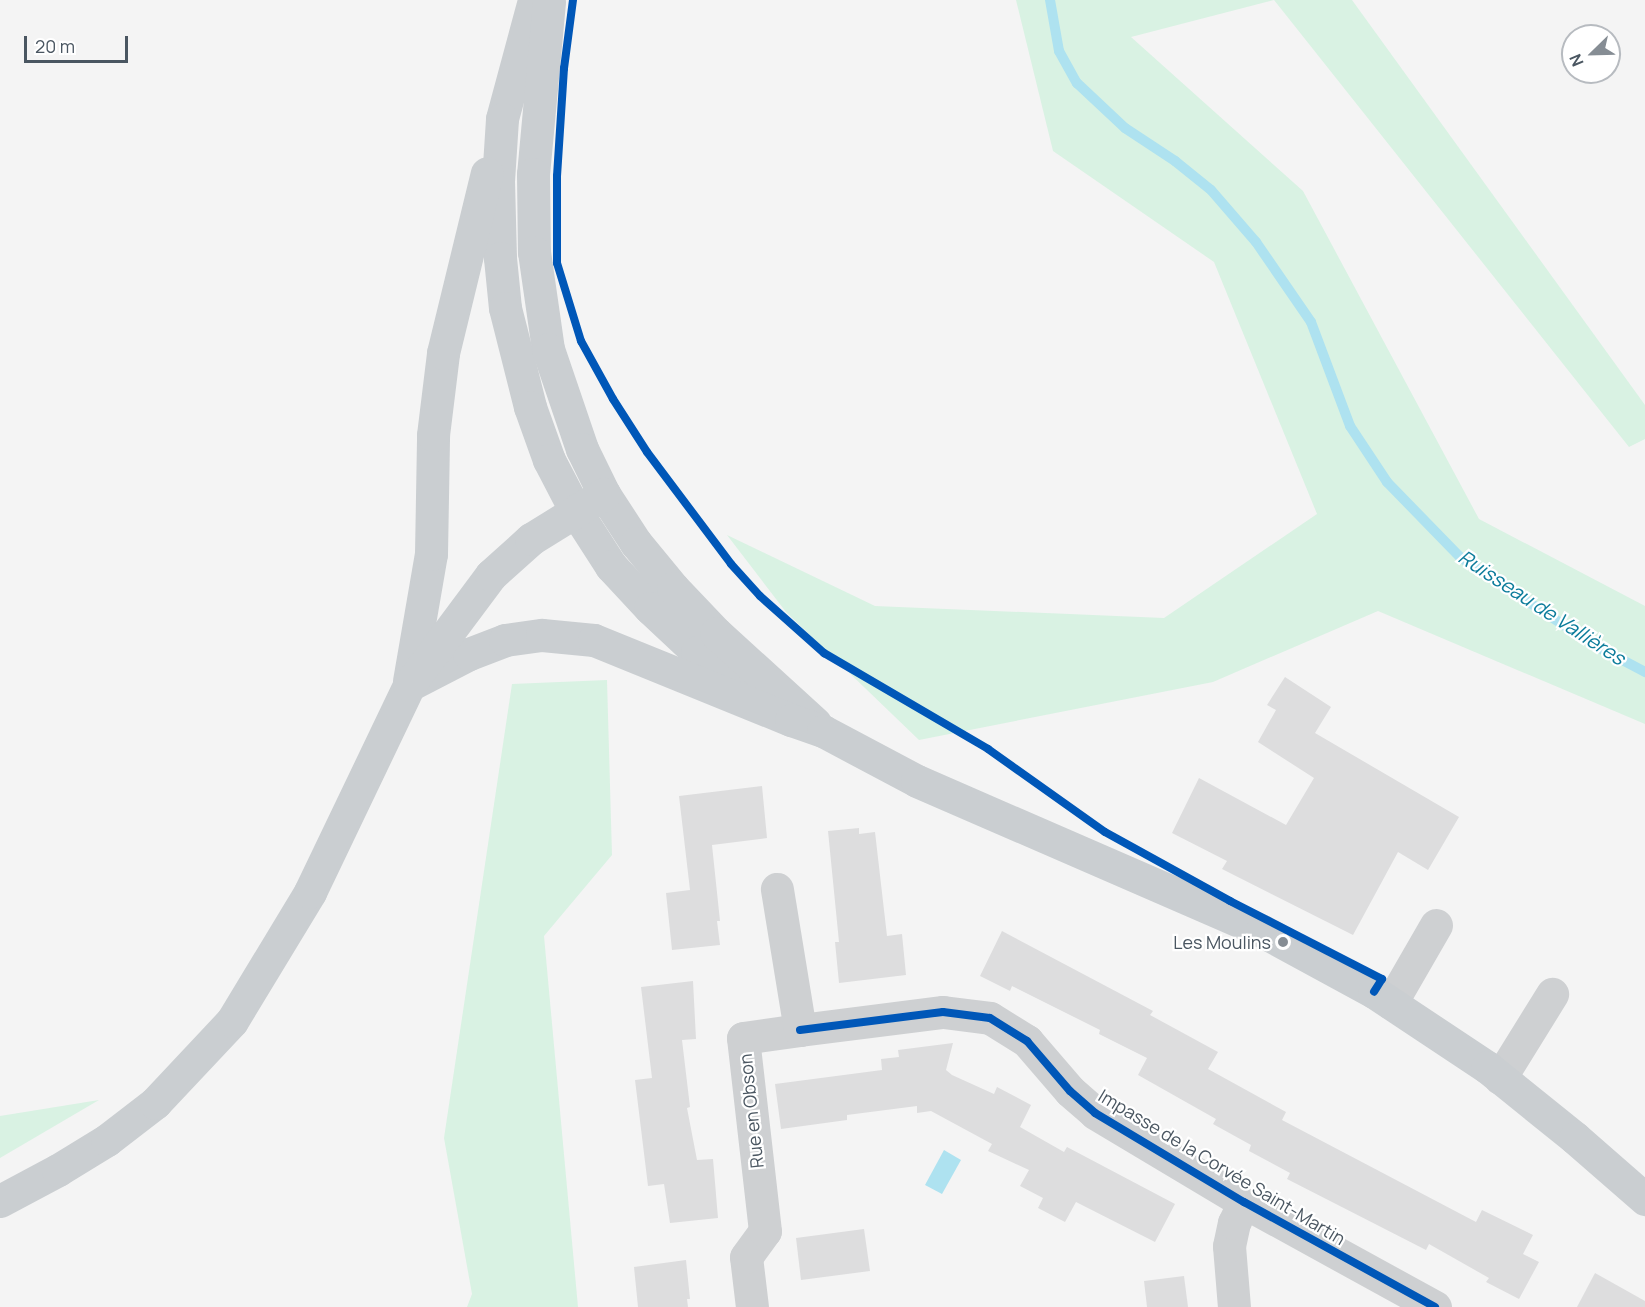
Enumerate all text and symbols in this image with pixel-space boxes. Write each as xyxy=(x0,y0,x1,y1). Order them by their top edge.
scale bar xyxy=(27,24,130,62)
north arrow xyxy=(1561,24,1621,84)
text: 20 m xyxy=(35,34,75,58)
text: N xyxy=(1564,51,1589,70)
water label: Ruisseau de Vallières xyxy=(1454,544,1630,670)
place label: Les Moulins xyxy=(1173,931,1271,953)
marker: Les Moulins xyxy=(1276,935,1290,949)
street label: Rue en Obson xyxy=(734,1053,768,1169)
street label: Impasse de la Corvée Saint-Martin xyxy=(1095,1085,1349,1249)

